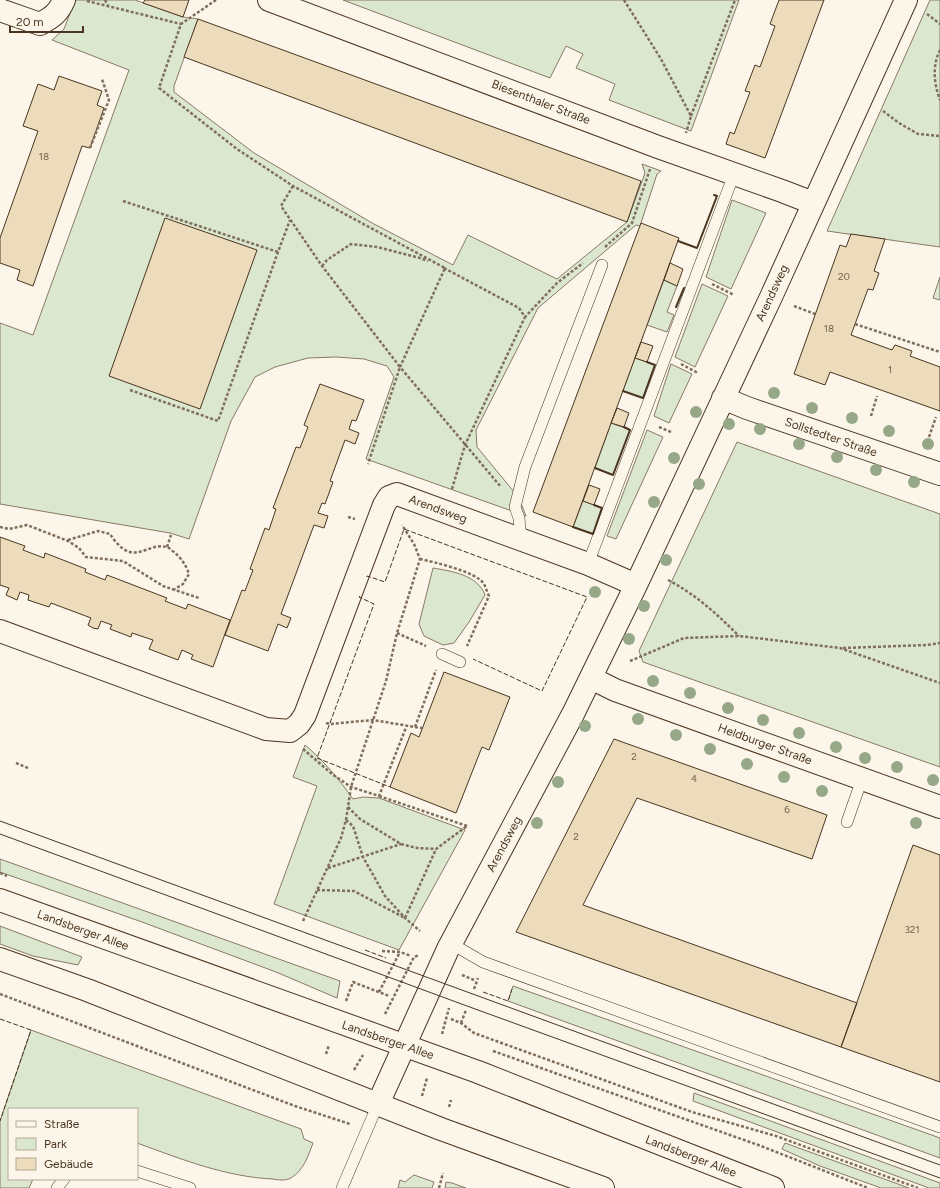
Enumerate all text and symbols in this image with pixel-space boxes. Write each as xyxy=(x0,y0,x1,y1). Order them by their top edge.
scale bar xyxy=(10,8,83,34)
text: 20 m xyxy=(16,15,44,29)
street label: Biesenthaler Straße xyxy=(490,77,593,127)
house number: 18 xyxy=(39,150,49,163)
street label: Arendsweg xyxy=(753,262,791,324)
house number: 20 xyxy=(838,270,850,283)
house number: 18 xyxy=(824,322,834,335)
house number: 1 xyxy=(888,363,892,376)
street label: Sollstedter Straße xyxy=(783,415,879,460)
street label: Arendsweg xyxy=(407,492,469,526)
street label: Heldburger Straße xyxy=(716,720,814,768)
house number: 2 xyxy=(631,750,637,763)
house number: 4 xyxy=(691,772,697,785)
house number: 6 xyxy=(784,803,790,816)
street label: Arendsweg xyxy=(484,814,524,874)
house number: 2 xyxy=(573,830,579,843)
street label: Landsberger Allee xyxy=(35,907,131,953)
house number: 321 xyxy=(904,923,920,936)
street label: Landsberger Allee xyxy=(340,1018,436,1062)
legend xyxy=(8,1108,138,1180)
text: Straße xyxy=(44,1117,80,1131)
street label: Landsberger Allee xyxy=(643,1132,739,1180)
text: Park xyxy=(44,1137,67,1151)
text: Gebäude xyxy=(44,1157,94,1171)

